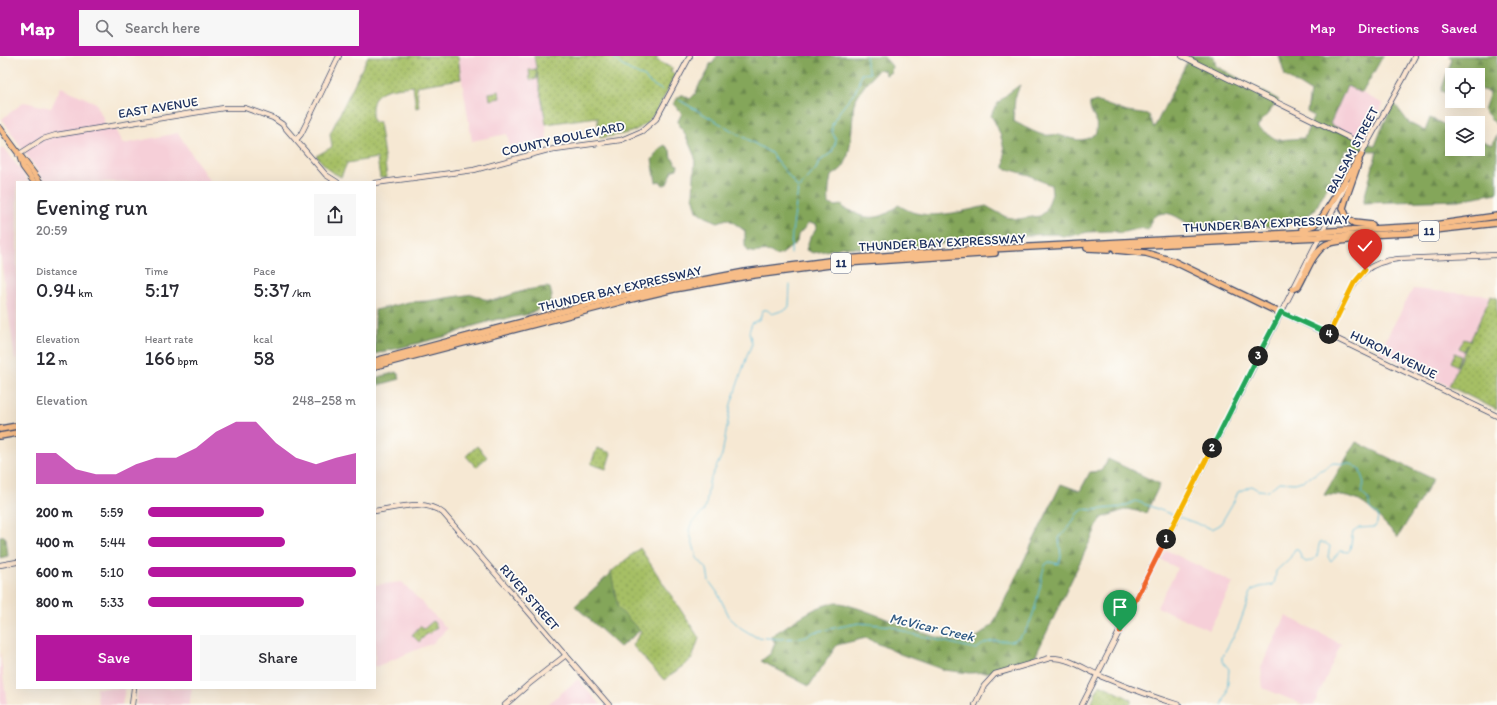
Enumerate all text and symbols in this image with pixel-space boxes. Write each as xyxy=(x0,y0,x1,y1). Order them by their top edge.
search box xyxy=(79,10,359,46)
text: Map xyxy=(20,17,55,40)
icon: search xyxy=(93,17,115,39)
text: Search here xyxy=(125,19,200,37)
text: Map xyxy=(1310,20,1336,37)
text: Directions xyxy=(1358,20,1419,37)
text: Saved xyxy=(1441,20,1477,37)
map controls xyxy=(1445,68,1485,156)
button: locate xyxy=(1445,68,1485,108)
street label: EAST AVENUE xyxy=(117,94,199,121)
street label: BALSAM STREET xyxy=(1323,104,1382,196)
button: layers xyxy=(1445,116,1485,156)
street label: COUNTY BOULEVARD xyxy=(500,118,626,159)
text: Evening run xyxy=(36,194,148,221)
button: share xyxy=(314,194,356,236)
street label: THUNDER BAY EXPRESSWAY xyxy=(1182,212,1350,235)
road number: 11 xyxy=(1419,221,1439,241)
text: 20:59 xyxy=(36,223,68,238)
pin xyxy=(1348,229,1382,270)
street label: THUNDER BAY EXPRESSWAY xyxy=(858,231,1026,254)
icon: check xyxy=(1354,235,1376,257)
road number: 11 xyxy=(831,253,851,273)
street label: THUNDER BAY EXPRESSWAY xyxy=(537,262,704,315)
text: Distance xyxy=(36,265,77,278)
text: Time xyxy=(145,265,168,278)
text: Pace xyxy=(253,265,275,278)
text: 0.94 xyxy=(36,278,76,302)
text: 5:17 xyxy=(145,278,179,302)
text: 5:37 xyxy=(253,278,290,302)
text: km xyxy=(76,287,93,300)
text: /km xyxy=(290,287,311,300)
pin: 4 xyxy=(1319,324,1339,344)
text: 4 xyxy=(1326,327,1332,340)
street label: HURON AVENUE xyxy=(1348,327,1440,382)
text: Elevation xyxy=(36,333,80,346)
text: Heart rate xyxy=(145,333,193,346)
text: kcal xyxy=(253,333,273,346)
text: 12 xyxy=(36,346,56,370)
text: 166 xyxy=(145,346,175,370)
text: 58 xyxy=(253,346,275,370)
pin: 3 xyxy=(1248,346,1268,366)
text: 3 xyxy=(1255,349,1261,362)
text: m xyxy=(56,355,68,368)
text: bpm xyxy=(175,355,198,368)
text: Elevation xyxy=(36,393,88,408)
text: 248–258 m xyxy=(292,393,356,408)
pin: 2 xyxy=(1202,438,1222,458)
text: 2 xyxy=(1209,441,1215,454)
text: 200 m xyxy=(36,505,73,520)
text: 5:59 xyxy=(100,505,124,520)
pin: 1 xyxy=(1156,529,1176,549)
text: 1 xyxy=(1163,532,1169,545)
text: 400 m xyxy=(36,535,74,550)
text: 5:44 xyxy=(100,535,126,550)
street label: RIVER STREET xyxy=(497,561,563,634)
text: 600 m xyxy=(36,565,73,580)
text: 5:10 xyxy=(100,565,124,580)
pin xyxy=(1103,590,1137,631)
text: 800 m xyxy=(36,595,73,610)
text: 5:33 xyxy=(100,595,124,610)
icon: arrive xyxy=(1109,596,1131,618)
water label: McVicar Creek xyxy=(888,609,977,646)
button: Save xyxy=(36,635,192,681)
button: Share xyxy=(200,635,356,681)

